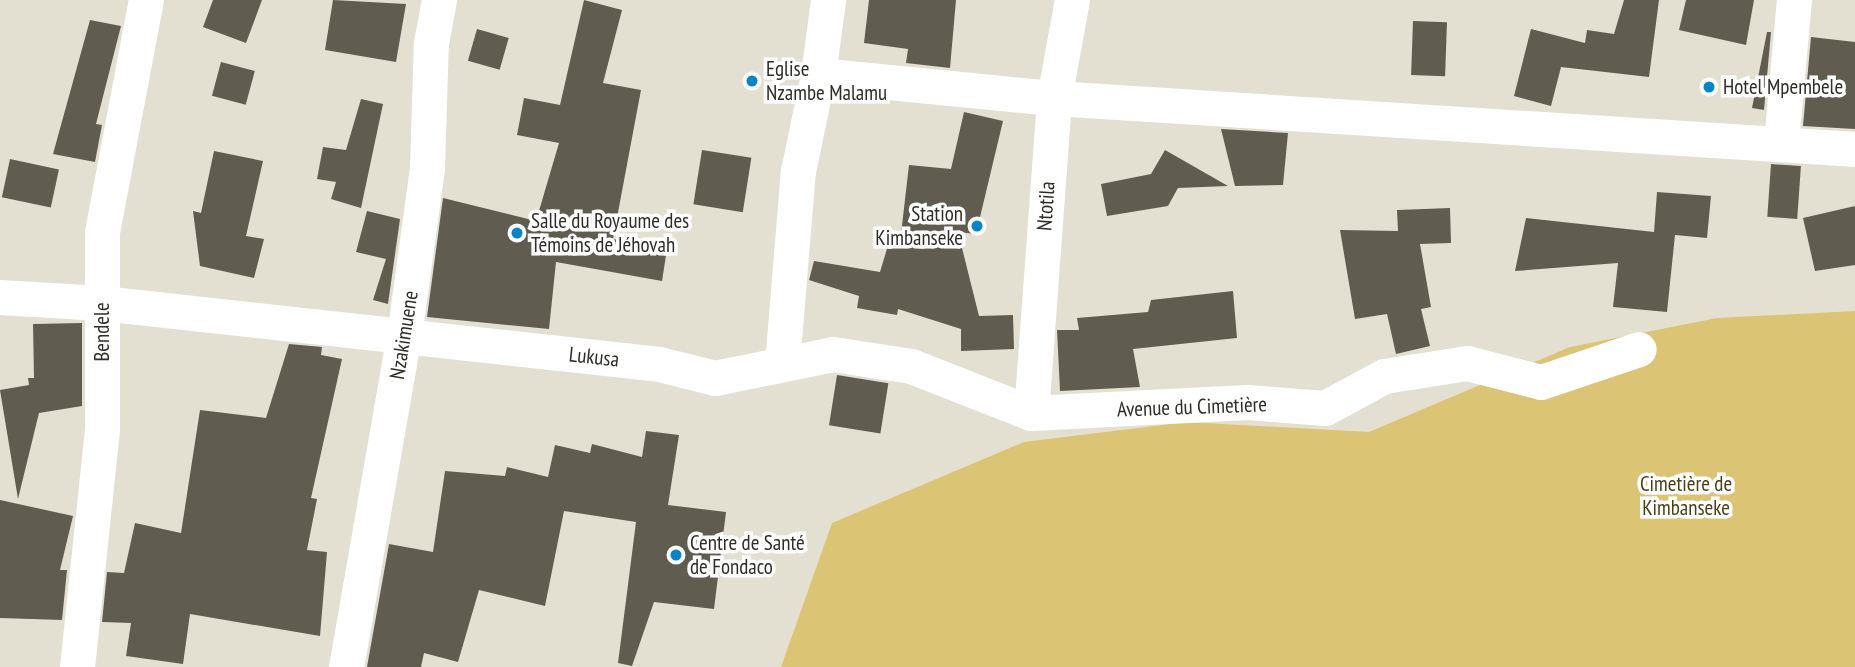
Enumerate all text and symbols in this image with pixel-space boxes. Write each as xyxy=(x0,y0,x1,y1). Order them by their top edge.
place label: Eglise Nzambe Malamu xyxy=(766,56,887,106)
marker: Eglise Nzambe Malamu xyxy=(744,73,760,89)
place label: Hotel Mpembele xyxy=(1723,74,1843,100)
marker: Hotel Mpembele xyxy=(1701,79,1717,95)
street label: Ntotila xyxy=(1032,180,1060,232)
place label: Station Kimbanseke xyxy=(875,201,963,251)
place label: Salle du Royaume des Témoins de Jéhovah xyxy=(531,208,689,258)
marker: Station Kimbanseke xyxy=(969,218,985,234)
marker: Salle du Royaume des Témoins de Jéhovah xyxy=(509,225,525,241)
street label: Nzakimuene xyxy=(385,289,423,381)
street label: Bendele xyxy=(89,302,115,362)
street label: Lukusa xyxy=(568,342,620,372)
street label: Avenue du Cimetière xyxy=(1117,392,1267,422)
park label: Cimetière de Kimbanseke xyxy=(1640,471,1732,521)
place label: Centre de Santé de Fondaco xyxy=(690,530,805,580)
marker: Centre de Santé de Fondaco xyxy=(668,547,684,563)

